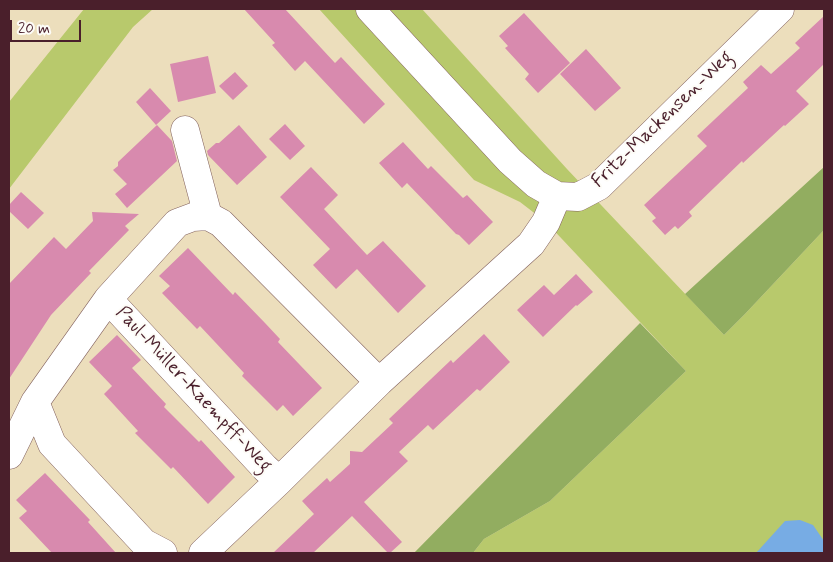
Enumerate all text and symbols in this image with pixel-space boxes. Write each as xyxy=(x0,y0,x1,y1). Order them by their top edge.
scale bar xyxy=(12,10,84,42)
text: 20 m xyxy=(18,19,50,39)
street label: Fritz-Mackensen-Weg xyxy=(588,47,738,193)
street label: Paul-Müller-Kaempff-Weg xyxy=(110,302,276,478)

